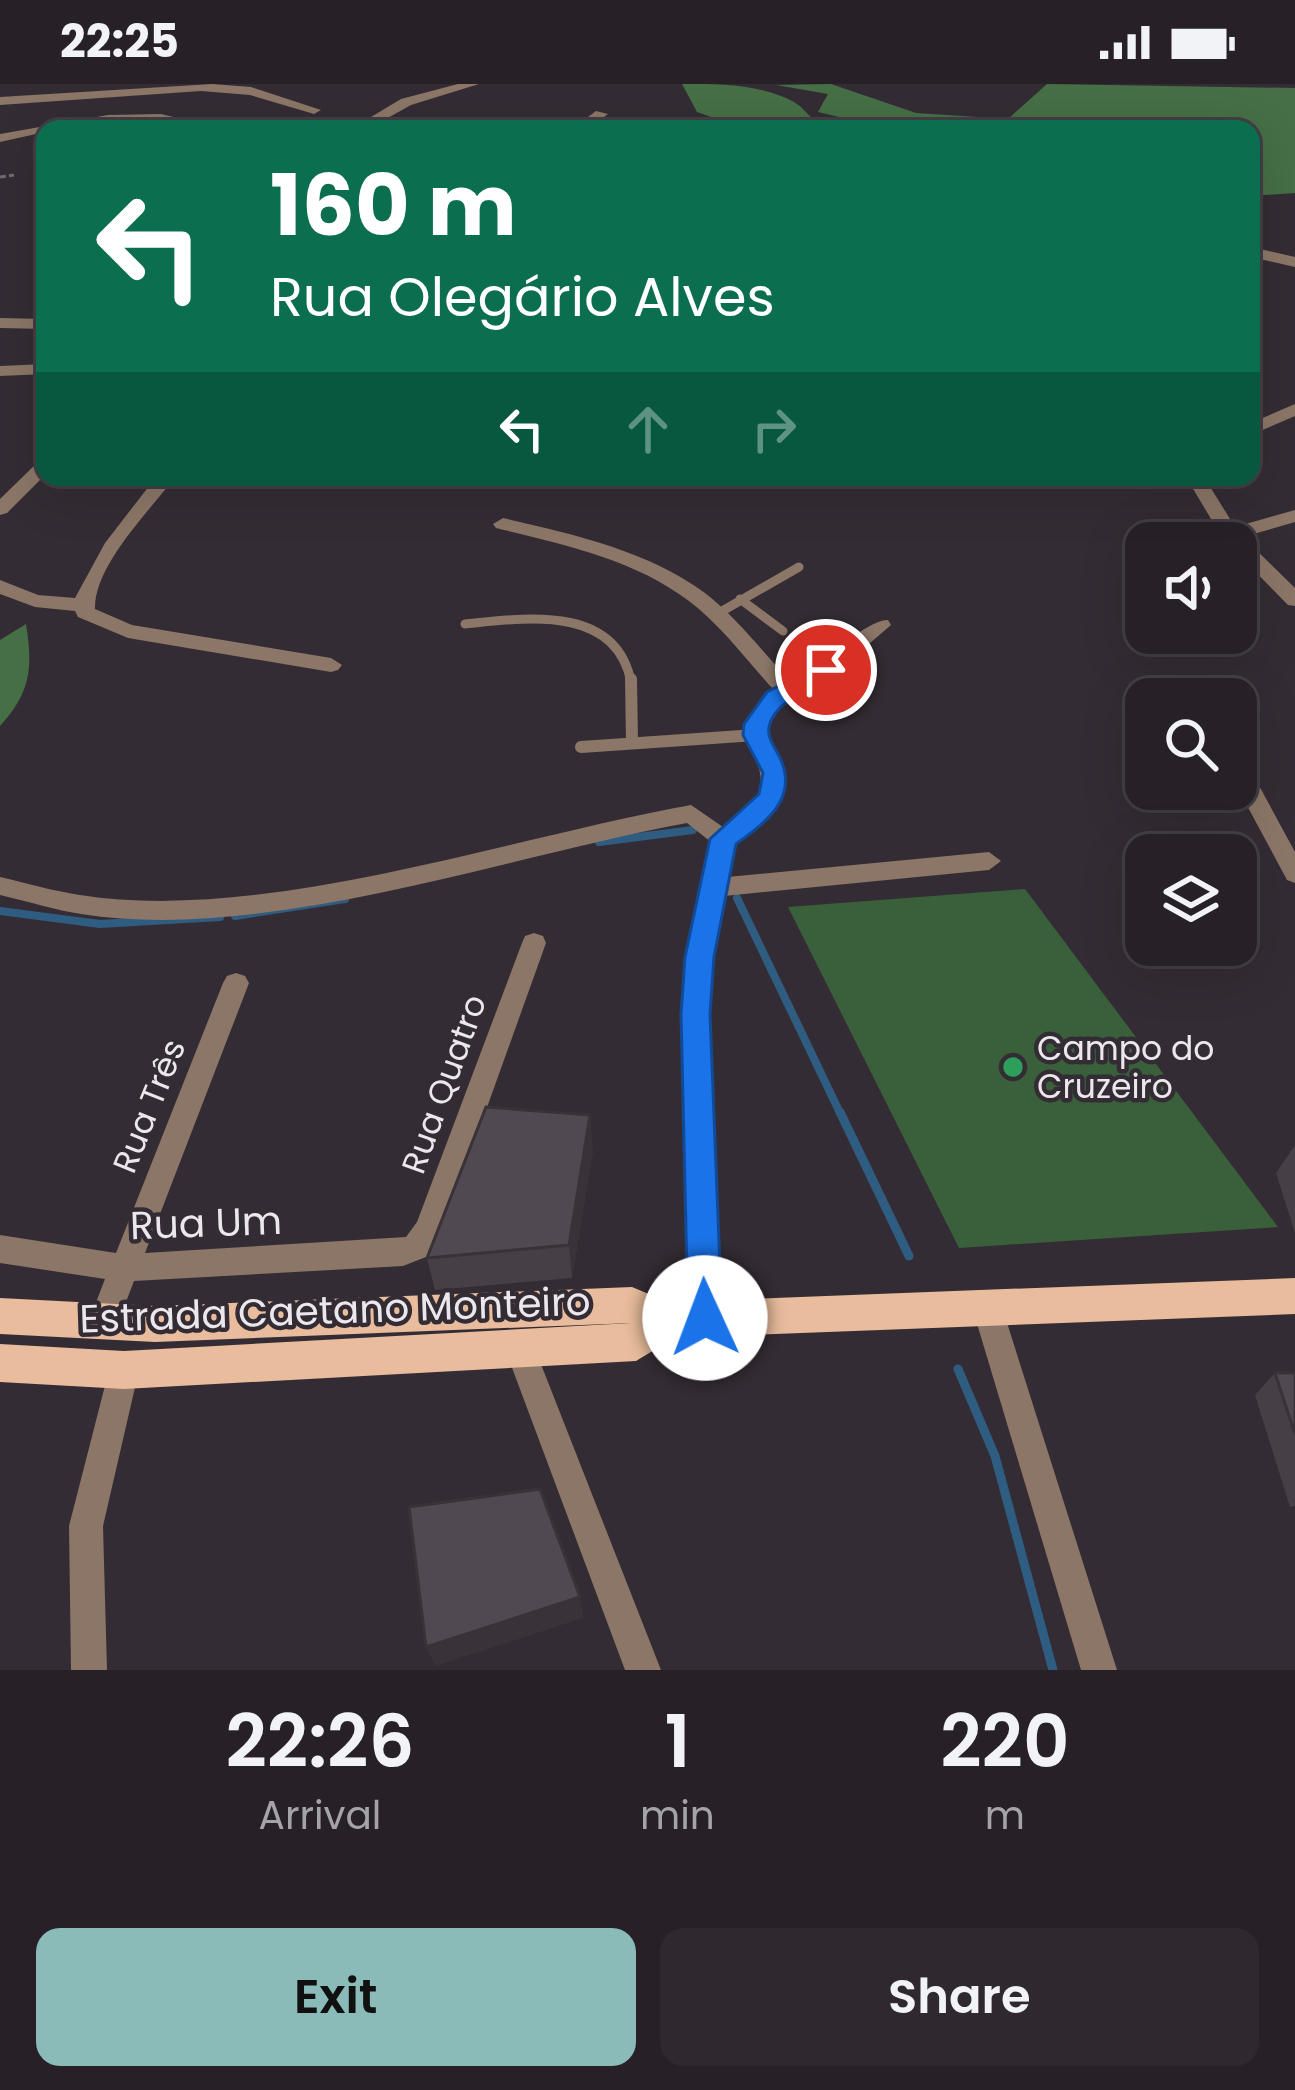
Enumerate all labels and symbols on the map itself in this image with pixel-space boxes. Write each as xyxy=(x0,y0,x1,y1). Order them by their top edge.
pin xyxy=(775,619,877,721)
street label: Rua Quatro xyxy=(390,988,498,1180)
place label: Campo do Cruzeiro xyxy=(1037,1025,1214,1110)
street label: Rua Três xyxy=(101,1032,197,1180)
marker: Campo do Cruzeiro xyxy=(1000,1054,1026,1080)
street label: Rua Um xyxy=(129,1193,283,1253)
position arrow xyxy=(642,1255,768,1381)
street label: Estrada Caetano Monteiro xyxy=(79,1274,591,1346)

